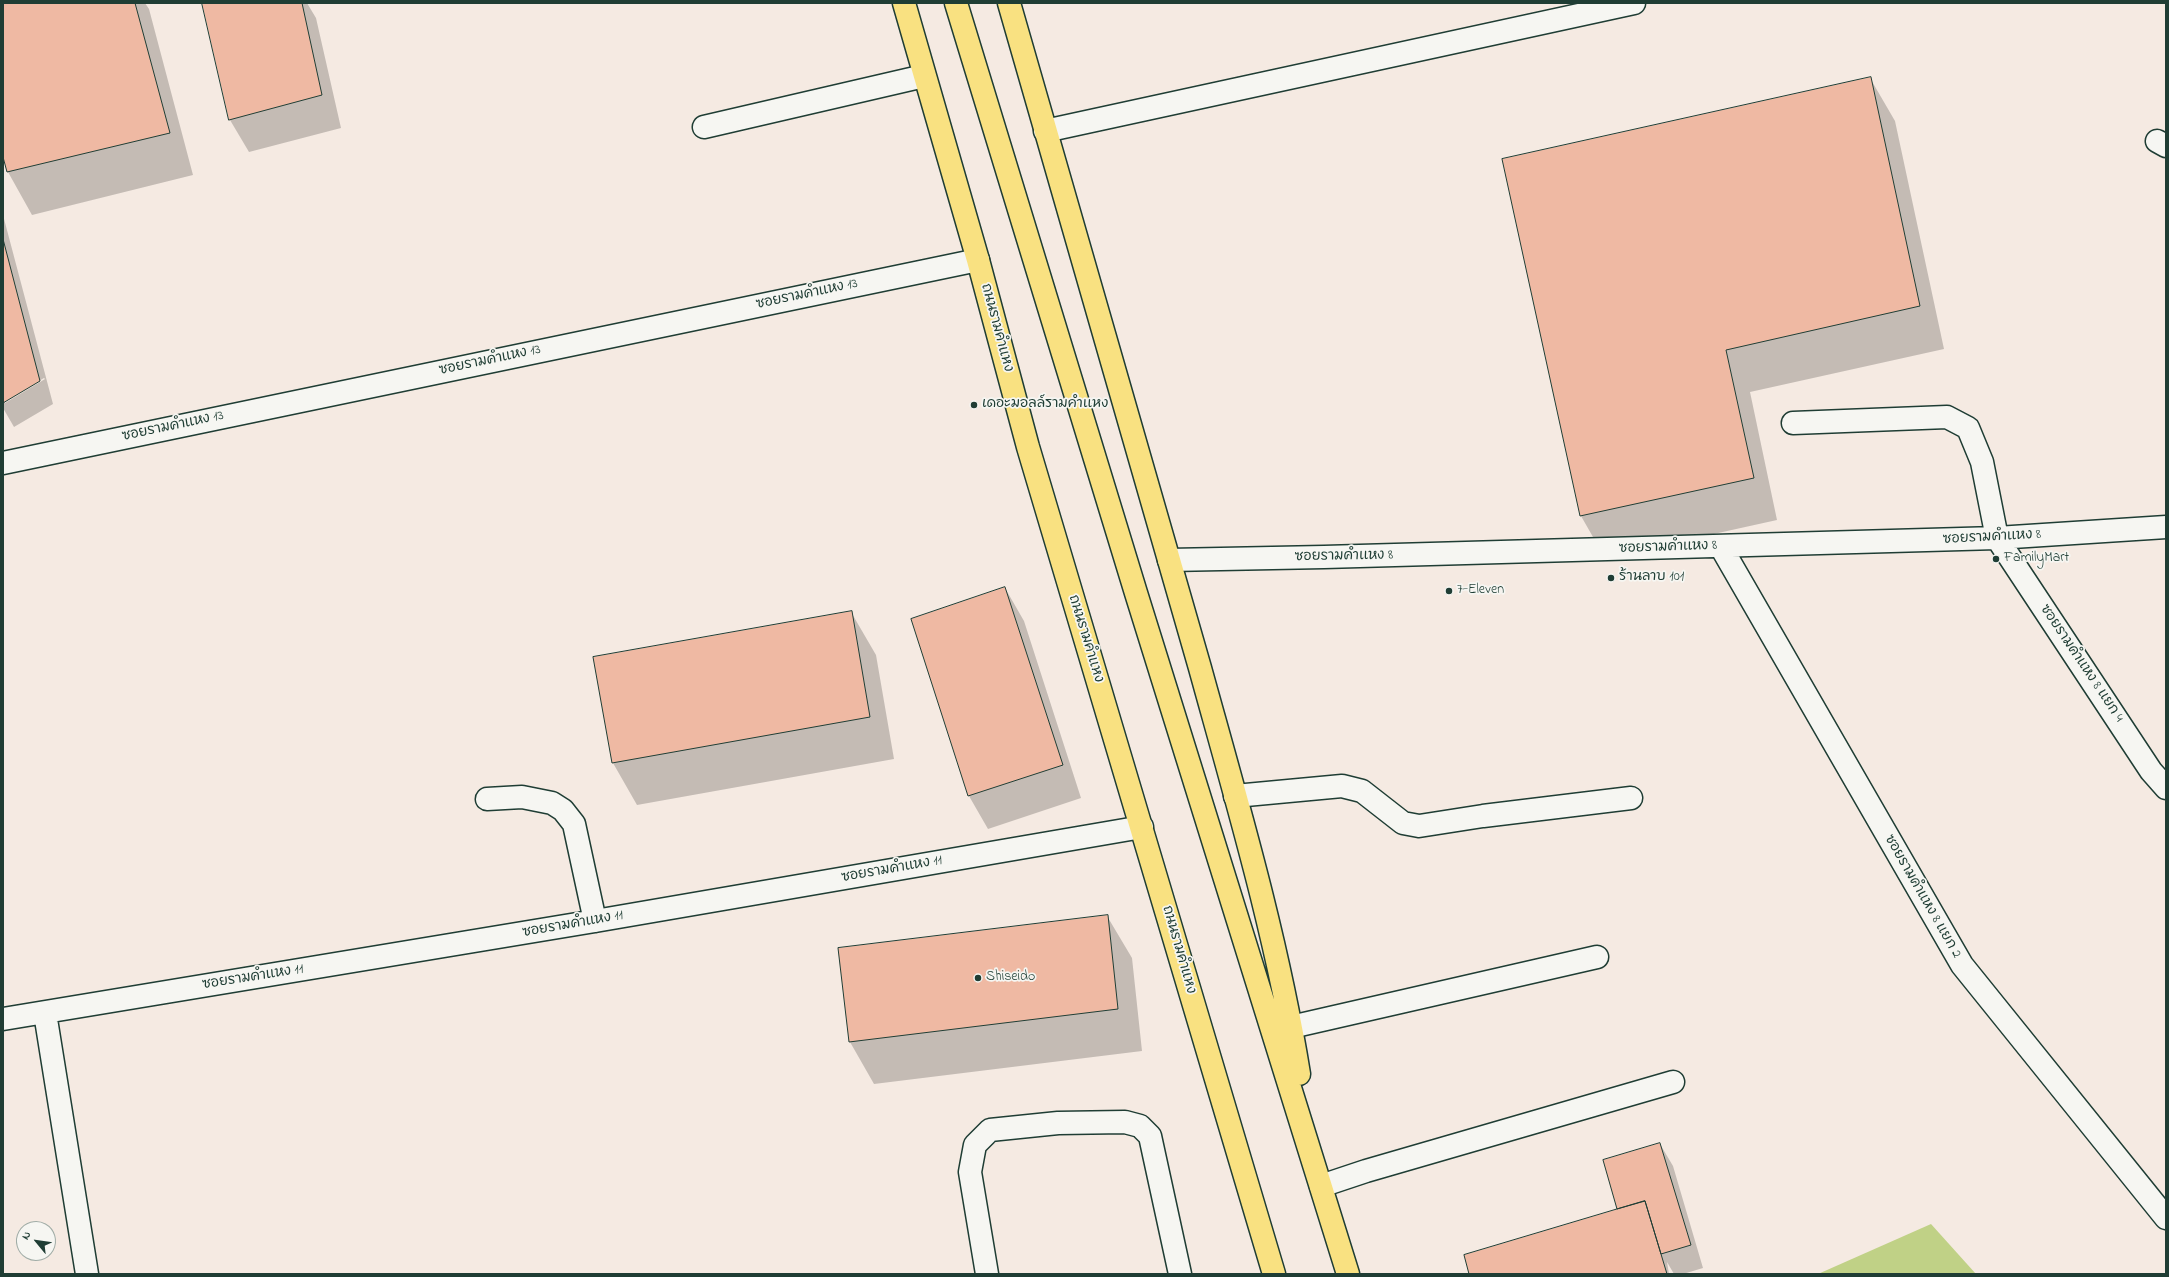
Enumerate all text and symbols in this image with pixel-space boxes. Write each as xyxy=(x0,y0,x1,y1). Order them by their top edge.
street label: ซอยรามคำแหง 13 xyxy=(755,276,859,314)
street label: ถนนรามคำแหง xyxy=(976,282,1016,374)
street label: ซอยรามคำแหง 13 xyxy=(438,342,542,380)
place label: เดอะมอลล์รามคำแหง xyxy=(982,397,1108,413)
marker: เดอะมอลล์รามคำแหง xyxy=(969,400,979,410)
street label: ซอยรามคำแหง 13 xyxy=(121,408,225,446)
street label: ซอยรามคำแหง 8 xyxy=(1942,527,2042,549)
street label: ซอยรามคำแหง 8 xyxy=(1619,538,1717,558)
street label: ซอยรามคำแหง 8 xyxy=(1295,548,1393,566)
place label: FamilyMart xyxy=(2004,551,2069,567)
marker: FamilyMart xyxy=(1991,554,2001,564)
place label: ร้านลาบ 101 xyxy=(1619,570,1684,586)
marker: ร้านลาบ 101 xyxy=(1606,573,1616,583)
place label: 7-Eleven xyxy=(1457,583,1504,599)
marker: 7-Eleven xyxy=(1444,586,1454,596)
street label: ถนนรามคำแหง xyxy=(1064,593,1106,685)
street label: ซอยรามคำแหง 8 แยก 4 xyxy=(2035,602,2127,726)
street label: ซอยรามคำแหง 8 แยก 2 xyxy=(1880,832,1964,962)
street label: ซอยรามคำแหง 11 xyxy=(840,853,944,887)
street label: ถนนรามคำแหง xyxy=(1157,904,1199,996)
street label: ซอยรามคำแหง 11 xyxy=(521,908,625,942)
street label: ซอยรามคำแหง 11 xyxy=(201,962,305,994)
place label: Shiseido xyxy=(986,970,1035,986)
marker: Shiseido xyxy=(973,973,983,983)
north arrow xyxy=(16,1221,56,1261)
text: N xyxy=(18,1229,35,1243)

